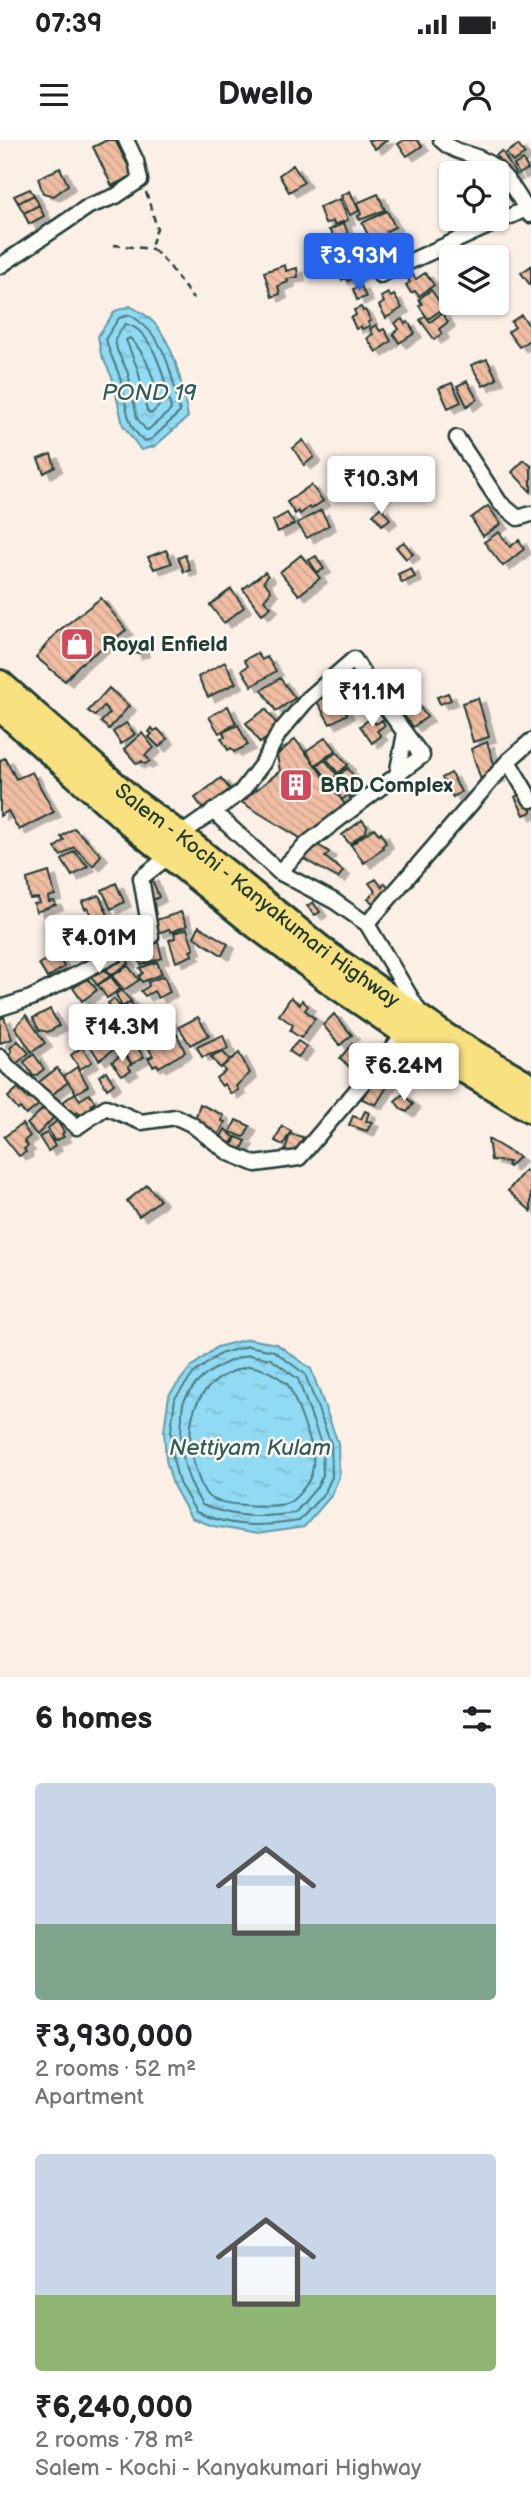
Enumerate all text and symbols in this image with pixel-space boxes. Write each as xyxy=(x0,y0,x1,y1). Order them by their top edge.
text: 07:39 xyxy=(35,9,102,40)
text: Dwello xyxy=(218,75,313,114)
icon: menu xyxy=(35,76,73,114)
icon: person xyxy=(458,76,496,114)
map controls xyxy=(439,161,509,315)
button: locate xyxy=(439,161,509,231)
pin: ₹3.93M xyxy=(302,234,416,293)
text: ₹3.93M xyxy=(320,242,398,270)
button: layers xyxy=(439,245,509,315)
water label: POND 19 xyxy=(102,379,197,407)
pin: ₹10.3M xyxy=(324,456,438,516)
text: ₹10.3M xyxy=(343,465,419,493)
shop icon: Royal Enfield xyxy=(58,625,96,663)
place label: Royal Enfield xyxy=(102,632,228,657)
pin: ₹11.1M xyxy=(315,670,429,729)
text: ₹11.1M xyxy=(338,678,406,706)
building icon: BRD Complex xyxy=(277,766,315,804)
place label: BRD Complex xyxy=(320,773,454,798)
street label: Salem - Kochi - Kanyakumari Highway xyxy=(109,778,405,1014)
pin: ₹4.01M xyxy=(42,916,156,975)
text: ₹4.01M xyxy=(61,924,137,952)
pin: ₹14.3M xyxy=(65,1004,179,1064)
text: ₹14.3M xyxy=(85,1013,159,1041)
pin: ₹6.24M xyxy=(347,1044,461,1103)
text: ₹6.24M xyxy=(365,1052,443,1080)
water label: Nettiyam Kulam xyxy=(169,1434,331,1462)
icon: filters xyxy=(458,1700,496,1738)
text: 6 homes xyxy=(35,1701,152,1737)
icon: home xyxy=(203,1828,329,1954)
text: ₹3,930,000 xyxy=(35,2019,193,2055)
text: 2 rooms · 52 m² xyxy=(35,2055,196,2083)
text: Apartment xyxy=(35,2083,144,2111)
icon: home xyxy=(203,2199,329,2325)
text: ₹6,240,000 xyxy=(35,2390,193,2426)
text: 2 rooms · 78 m² xyxy=(35,2426,193,2454)
text: Salem - Kochi - Kanyakumari Highway xyxy=(35,2454,421,2482)

